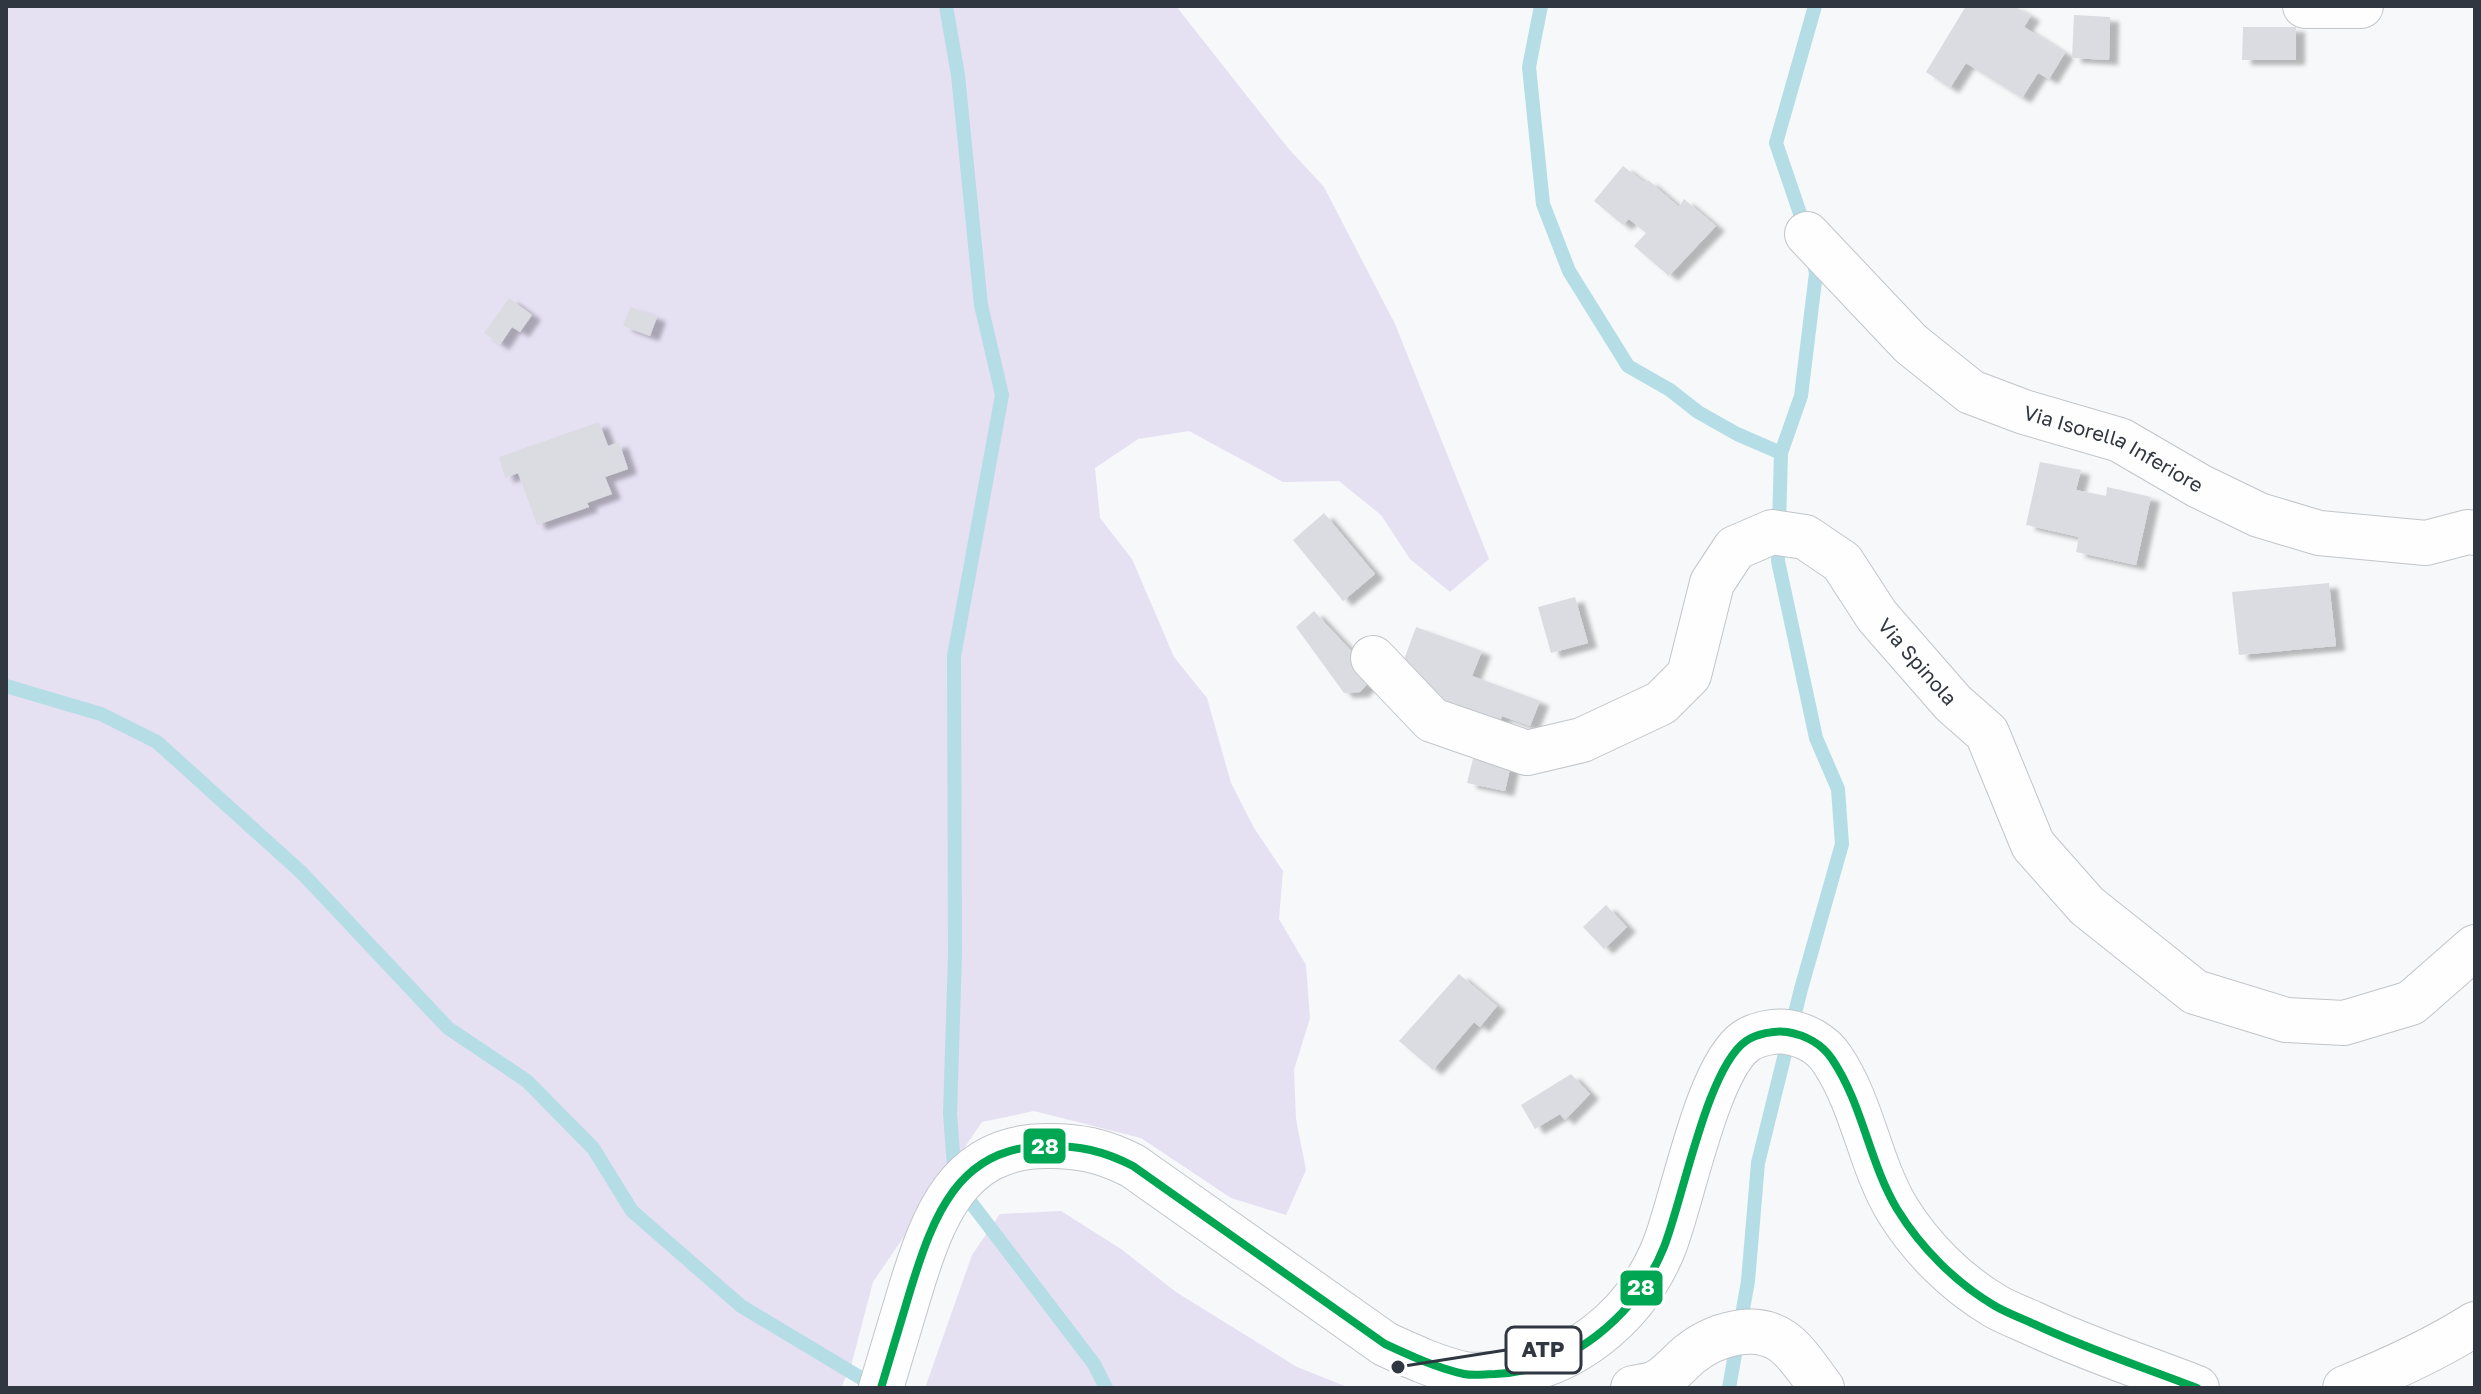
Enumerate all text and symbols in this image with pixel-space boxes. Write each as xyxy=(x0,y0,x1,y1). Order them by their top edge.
street label: Via Isorella Inferiore xyxy=(2021,400,2208,497)
street label: Via Spinola xyxy=(1874,613,1962,710)
line badge: 28 xyxy=(1022,1127,1067,1165)
text: 28 xyxy=(1031,1132,1059,1159)
line badge: 28 xyxy=(1619,1269,1664,1307)
text: 28 xyxy=(1627,1273,1655,1300)
callout: ATP xyxy=(1506,1327,1581,1373)
text: ATP xyxy=(1521,1335,1565,1362)

